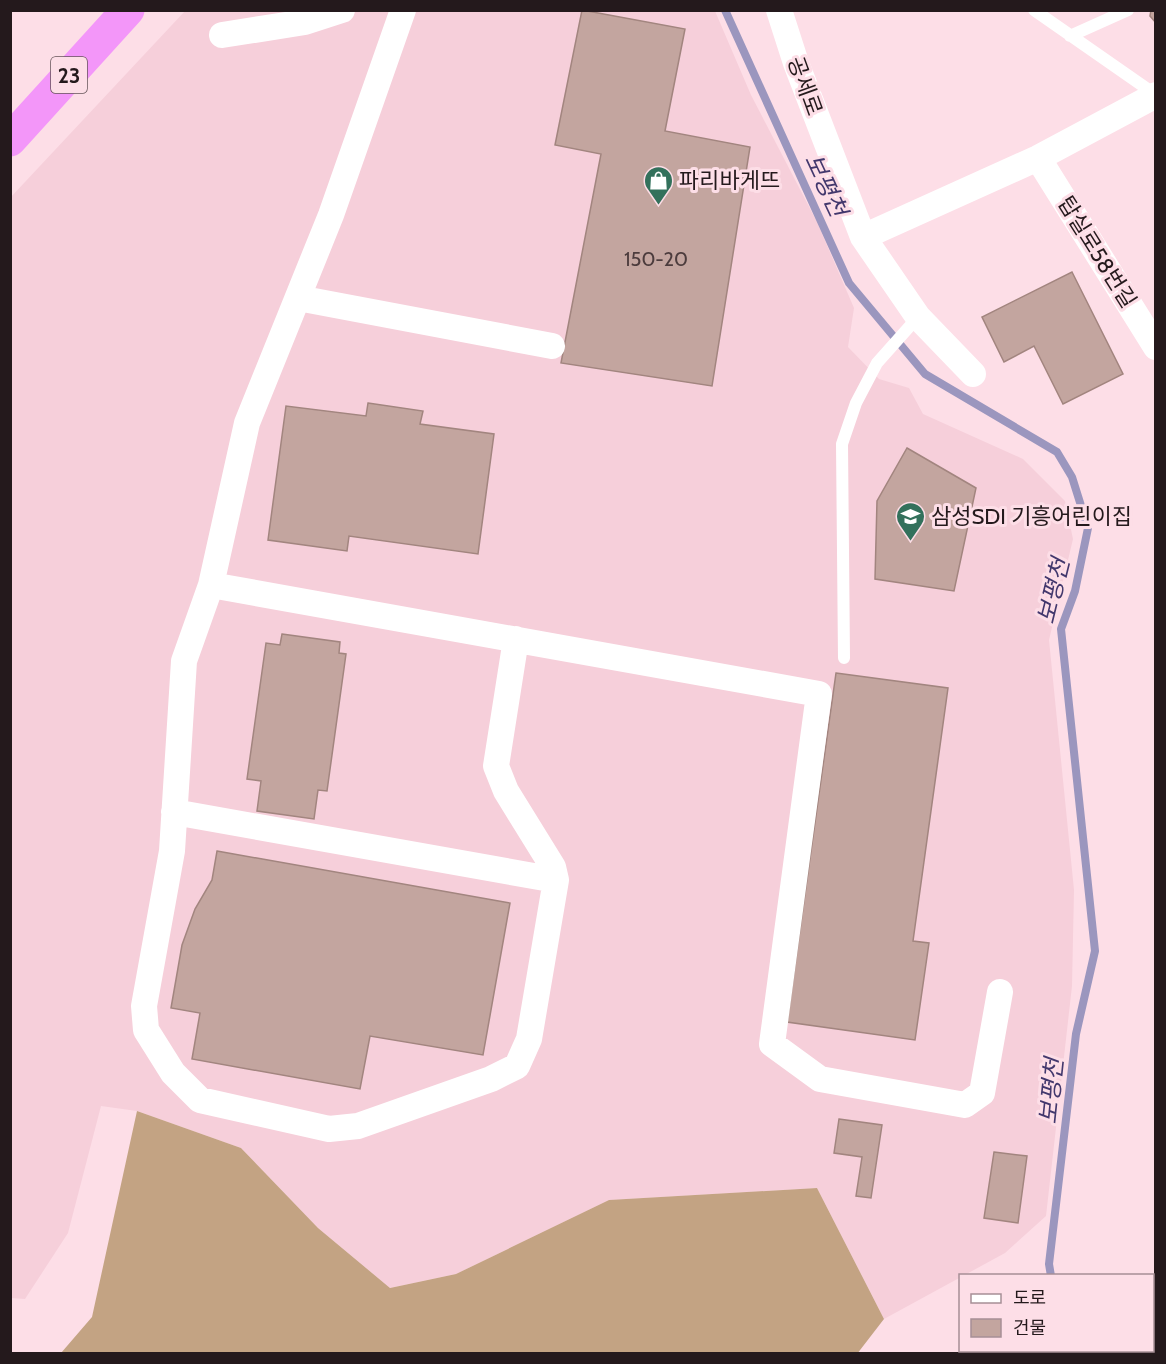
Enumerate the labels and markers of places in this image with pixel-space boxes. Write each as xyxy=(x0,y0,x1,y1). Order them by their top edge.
shop icon: 파리바게뜨 xyxy=(642,164,674,206)
place label: 파리바게뜨 xyxy=(679,167,780,194)
school or university icon: 삼성SDI 기흥어린이집 xyxy=(894,500,926,542)
place label: 삼성SDI 기흥어린이집 xyxy=(931,503,1132,530)

